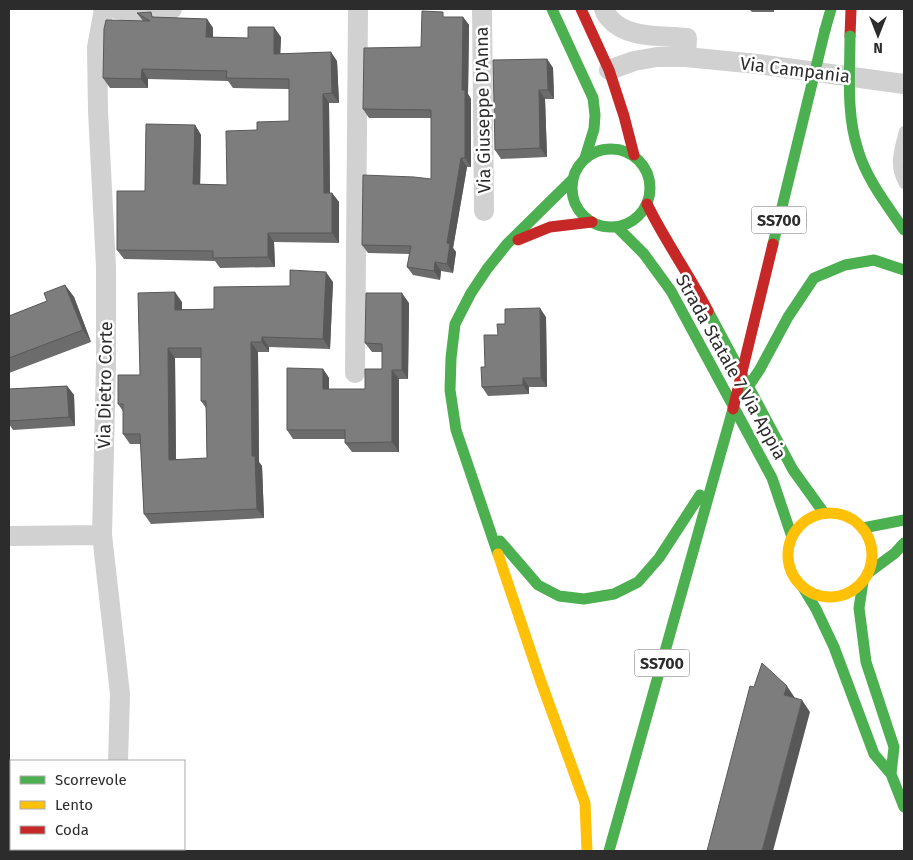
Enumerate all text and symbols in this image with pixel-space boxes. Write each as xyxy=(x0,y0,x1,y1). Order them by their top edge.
north arrow xyxy=(853,10,903,60)
street label: Via Giuseppe D'Anna xyxy=(471,26,495,194)
text: N xyxy=(873,39,883,56)
street label: Via Campania xyxy=(739,52,851,88)
road number: SS700 xyxy=(752,206,806,234)
street label: Strada Statale 7 Via Appia xyxy=(671,271,791,463)
street label: Via Dietro Corte xyxy=(93,321,117,449)
road number: SS700 xyxy=(634,650,690,676)
legend xyxy=(10,760,185,850)
text: Scorrevole xyxy=(55,771,127,789)
text: Lento xyxy=(55,796,93,814)
text: Coda xyxy=(55,821,89,839)

